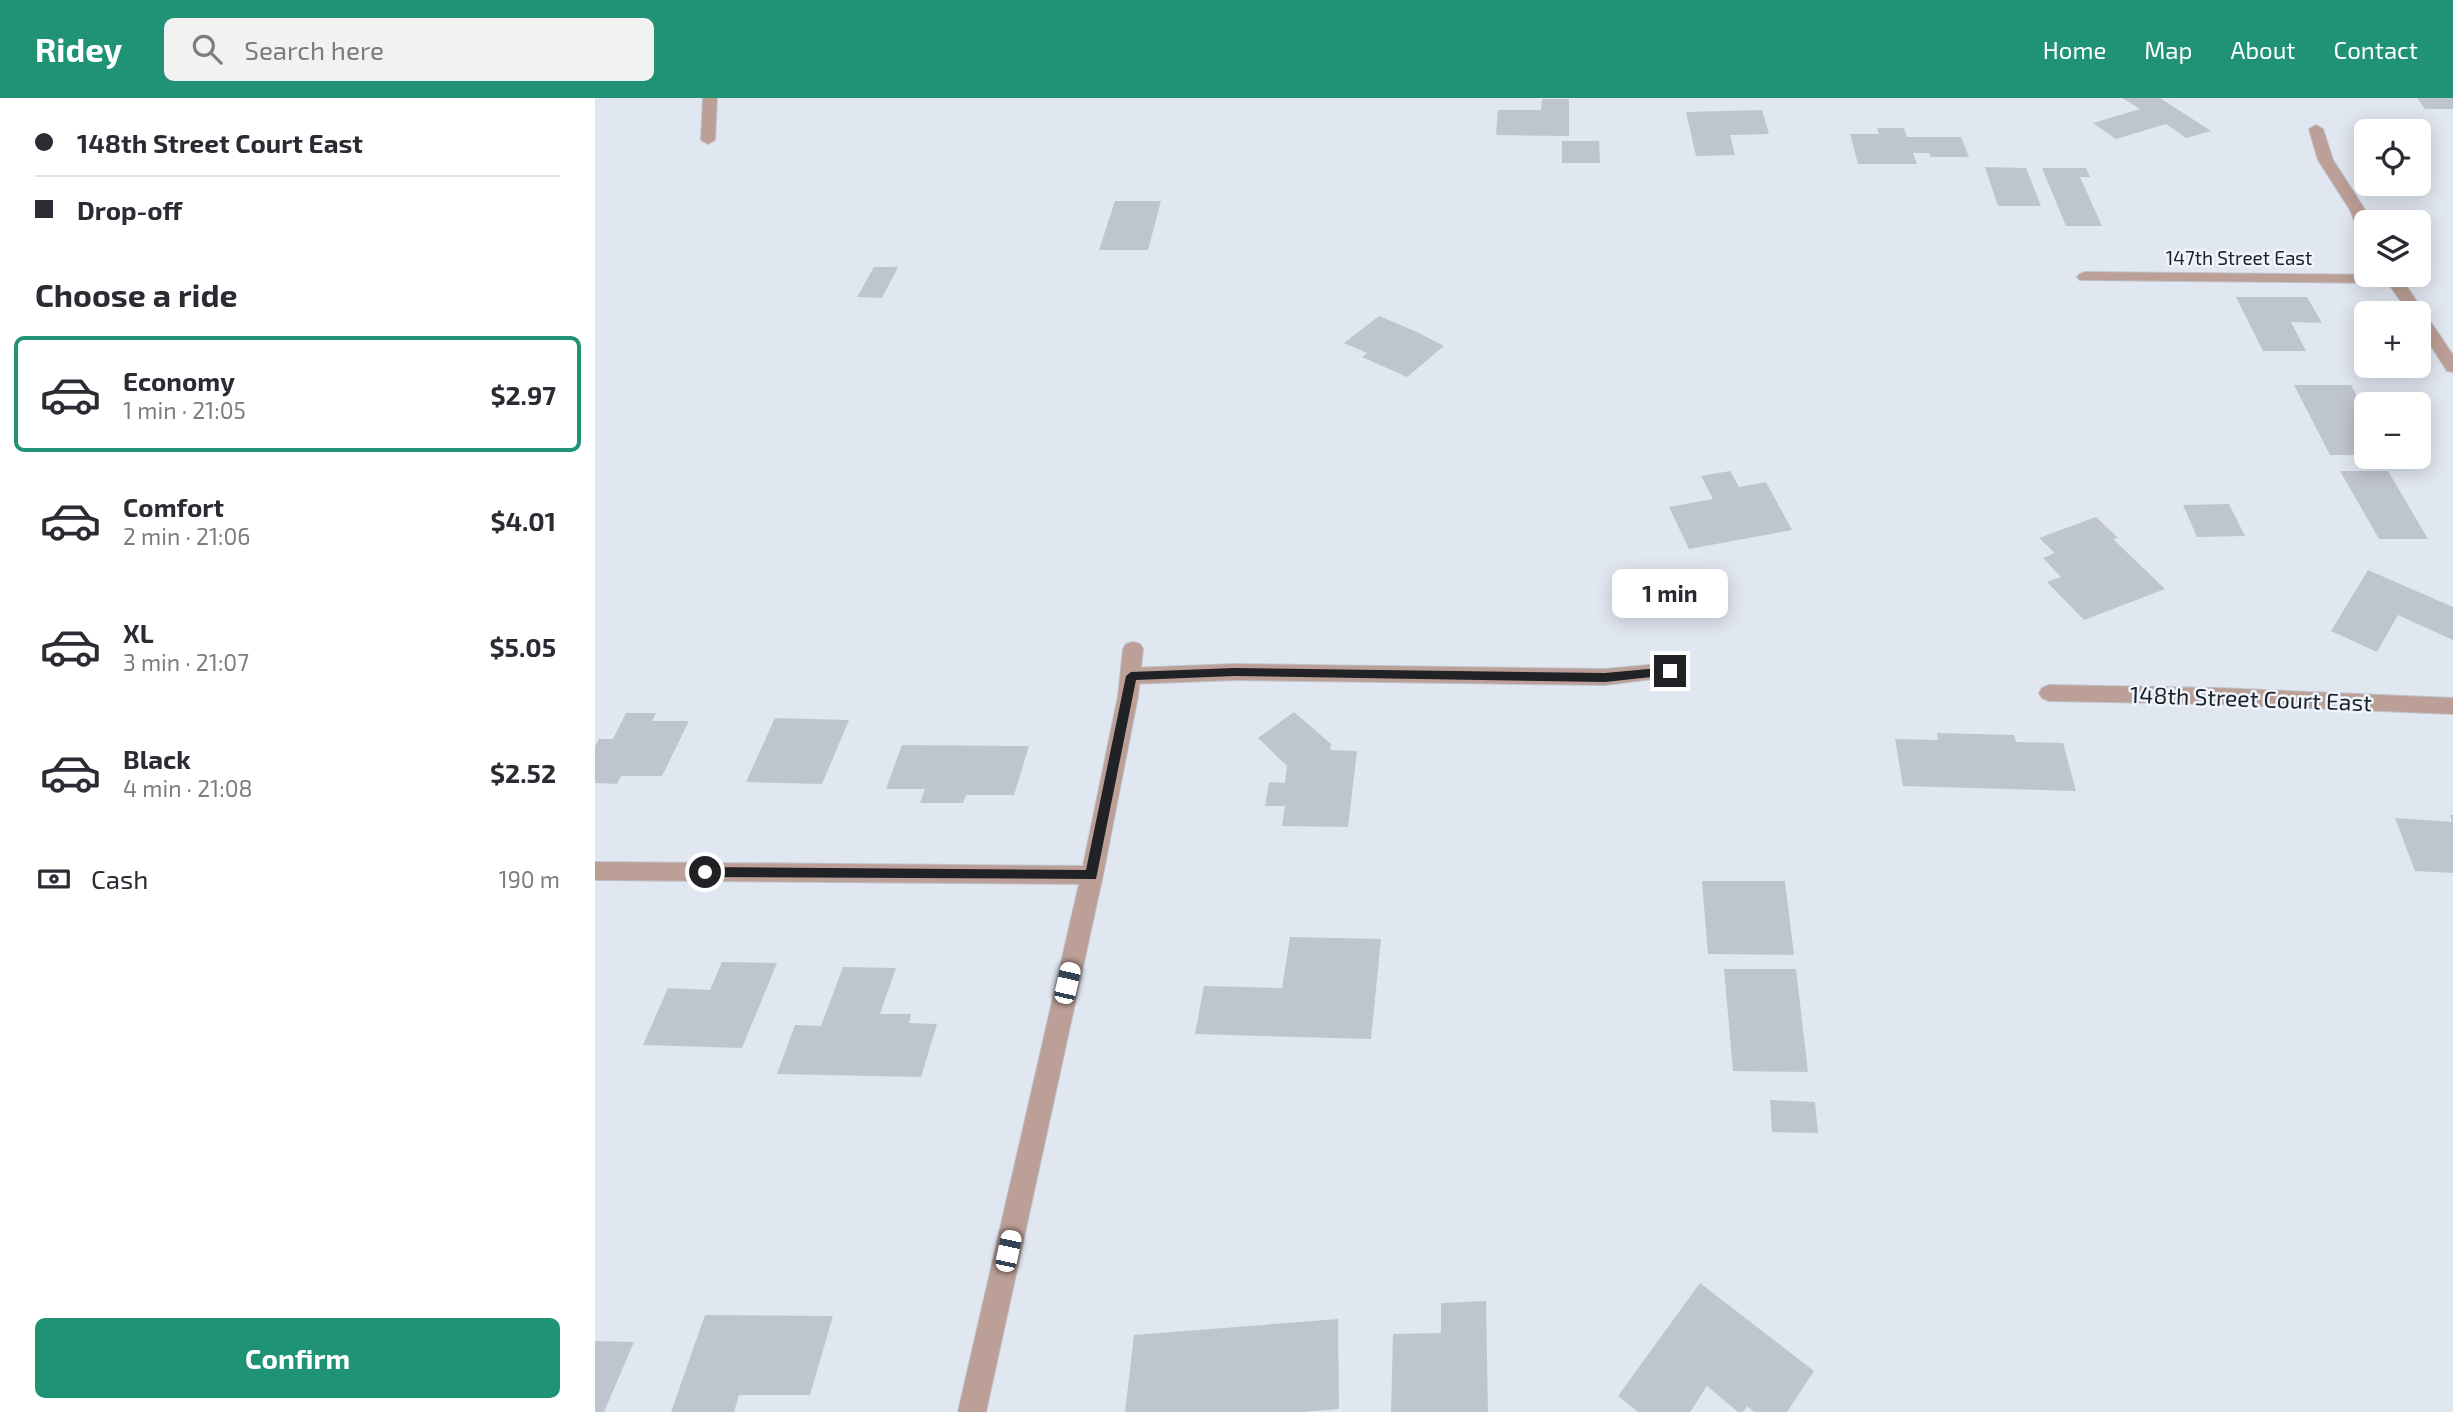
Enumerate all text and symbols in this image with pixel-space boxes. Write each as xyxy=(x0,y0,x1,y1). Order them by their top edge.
search box xyxy=(164,18,654,81)
text: Ridey xyxy=(35,29,122,69)
icon: search xyxy=(188,30,226,68)
text: Search here xyxy=(244,34,384,65)
text: Home xyxy=(2043,35,2106,64)
text: Map xyxy=(2144,35,2192,64)
text: About xyxy=(2230,35,2296,64)
text: Contact xyxy=(2334,35,2418,64)
map controls xyxy=(2354,119,2431,469)
button: locate xyxy=(2354,119,2431,196)
text: 148th Street Court East xyxy=(77,127,363,158)
text: Drop-off xyxy=(77,194,182,225)
button: layers xyxy=(2354,210,2431,287)
street label: 147th Street East xyxy=(2166,246,2312,269)
text: Choose a ride xyxy=(35,275,238,313)
button: + xyxy=(2354,301,2431,378)
icon: car xyxy=(39,363,102,426)
text: Economy xyxy=(123,365,235,396)
text: $2.97 xyxy=(490,379,556,410)
button: − xyxy=(2354,392,2431,469)
text: 1 min · 21:05 xyxy=(123,396,246,424)
icon: car xyxy=(39,489,102,552)
text: Comfort xyxy=(123,491,224,522)
text: $4.01 xyxy=(490,505,556,536)
text: 2 min · 21:06 xyxy=(123,522,251,550)
callout: 1 min xyxy=(1612,570,1728,618)
text: 1 min xyxy=(1642,579,1698,607)
icon: car xyxy=(39,615,102,678)
text: XL xyxy=(123,617,154,648)
text: $5.05 xyxy=(489,631,556,662)
text: 3 min · 21:07 xyxy=(123,648,249,676)
route end xyxy=(1654,655,1686,687)
street label: 148th Street Court East xyxy=(2130,680,2373,716)
icon: car xyxy=(39,741,102,804)
text: Black xyxy=(123,743,191,774)
text: $2.52 xyxy=(490,757,556,788)
text: 4 min · 21:08 xyxy=(123,774,253,802)
route start xyxy=(689,856,721,888)
icon: cash xyxy=(35,860,73,898)
text: Cash xyxy=(91,863,148,894)
text: 190 m xyxy=(499,865,560,893)
car xyxy=(1053,960,1082,1006)
car xyxy=(994,1228,1023,1274)
button: Confirm xyxy=(35,1318,560,1398)

